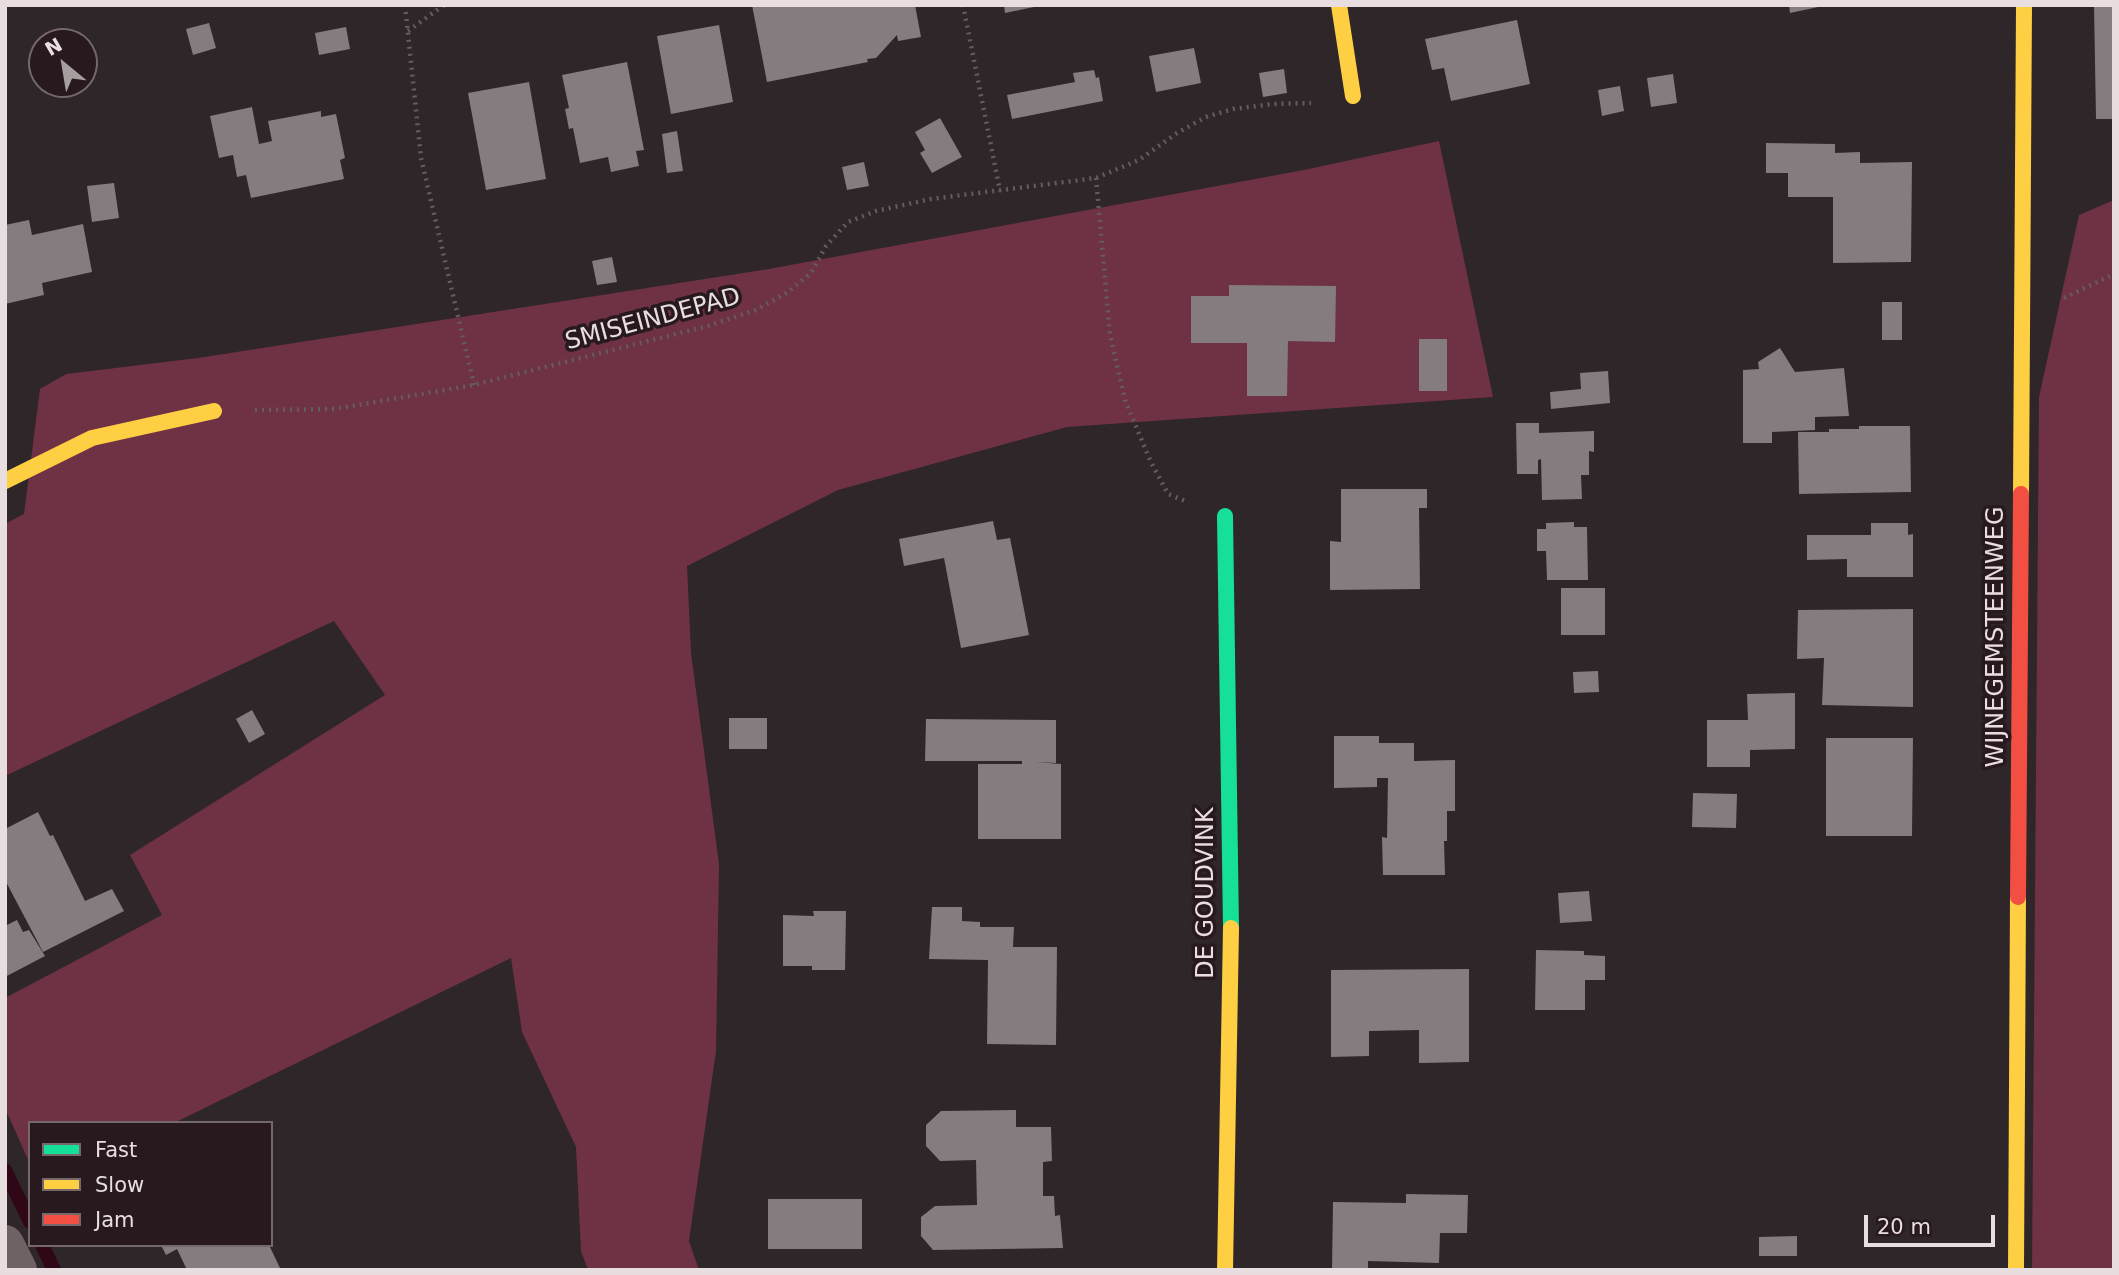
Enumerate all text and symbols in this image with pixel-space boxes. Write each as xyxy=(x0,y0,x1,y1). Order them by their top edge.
north arrow xyxy=(28,28,98,98)
text: N xyxy=(41,33,66,60)
street label: SMISEINDEPAD xyxy=(562,283,744,357)
street label: WIJNEGEMSTEENWEG xyxy=(1983,506,2011,768)
street label: DE GOUDVINK xyxy=(1193,807,1221,979)
legend xyxy=(28,1121,273,1247)
text: Fast xyxy=(95,1138,137,1162)
text: Slow xyxy=(95,1173,144,1197)
scale bar xyxy=(1867,1202,1998,1246)
text: Jam xyxy=(95,1208,135,1232)
text: 20 m xyxy=(1877,1215,1931,1239)

